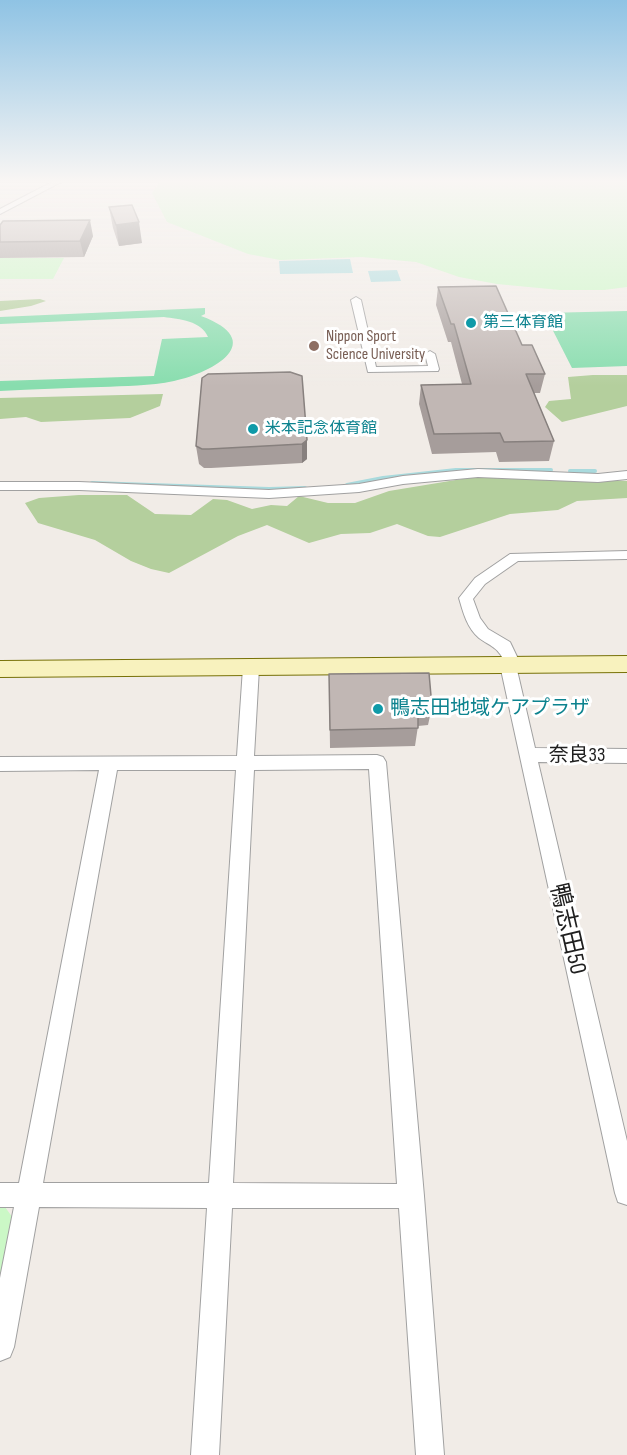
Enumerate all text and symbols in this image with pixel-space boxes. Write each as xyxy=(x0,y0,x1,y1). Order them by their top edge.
place label: 第三体育館 xyxy=(483,313,563,333)
marker: 第三体育館 xyxy=(464,316,478,330)
place label: Nippon Sport Science University xyxy=(326,327,425,365)
marker: Nippon Sport Science University xyxy=(307,339,321,353)
place label: 米本記念体育館 xyxy=(265,419,377,439)
marker: 米本記念体育館 xyxy=(246,422,260,436)
place label: 鴨志田地域ケアプラザ xyxy=(390,697,590,721)
marker: 鴨志田地域ケアプラザ xyxy=(371,702,385,716)
street label: 奈良33 xyxy=(549,744,605,768)
street label: 鴨志田50 xyxy=(543,881,591,977)

